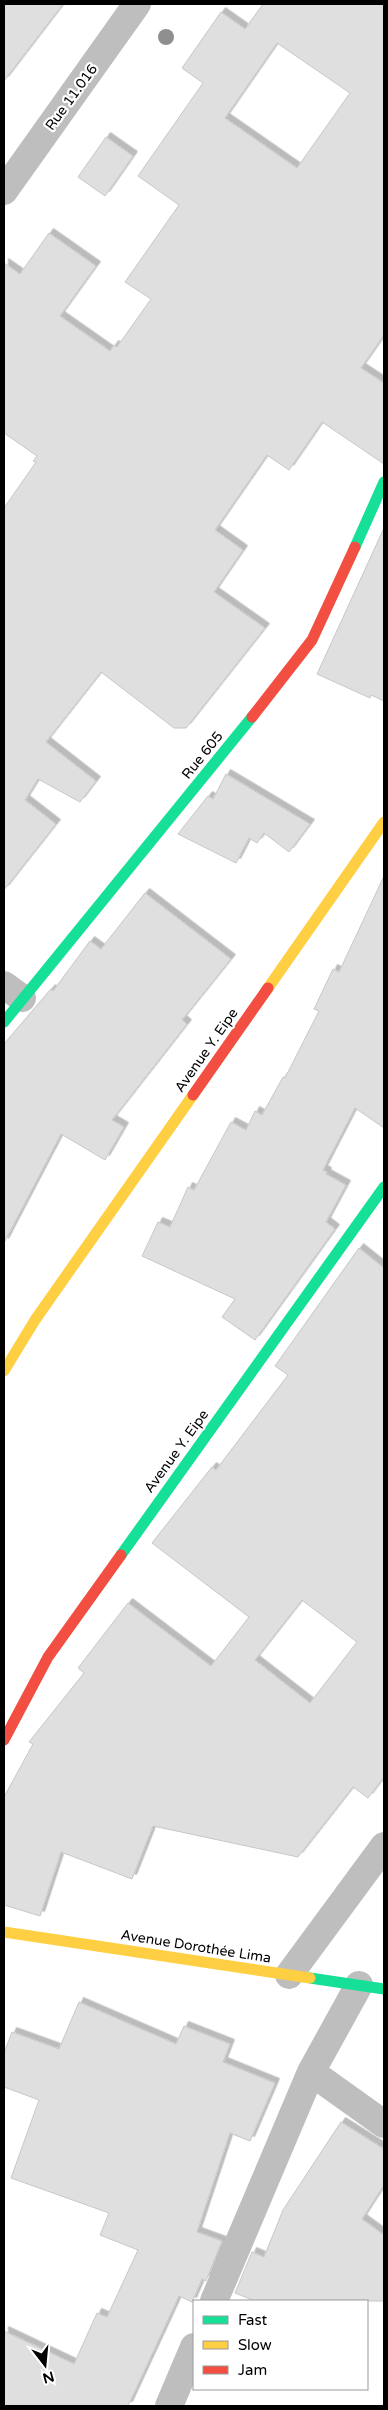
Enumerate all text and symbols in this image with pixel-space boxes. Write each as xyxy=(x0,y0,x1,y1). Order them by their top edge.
street label: Rue 11.016 xyxy=(42,61,101,134)
street label: Rue 605 xyxy=(178,728,227,783)
street label: Avenue Y. Eipe xyxy=(171,1005,242,1095)
street label: Avenue Y. Eipe xyxy=(141,1406,212,1496)
street label: Avenue Dorothée Lima xyxy=(120,1926,272,1967)
legend xyxy=(193,2300,368,2390)
text: Fast xyxy=(238,2311,268,2329)
text: Slow xyxy=(238,2336,272,2354)
north arrow xyxy=(20,2340,70,2390)
text: Jam xyxy=(238,2361,267,2379)
text: N xyxy=(41,2367,56,2387)

